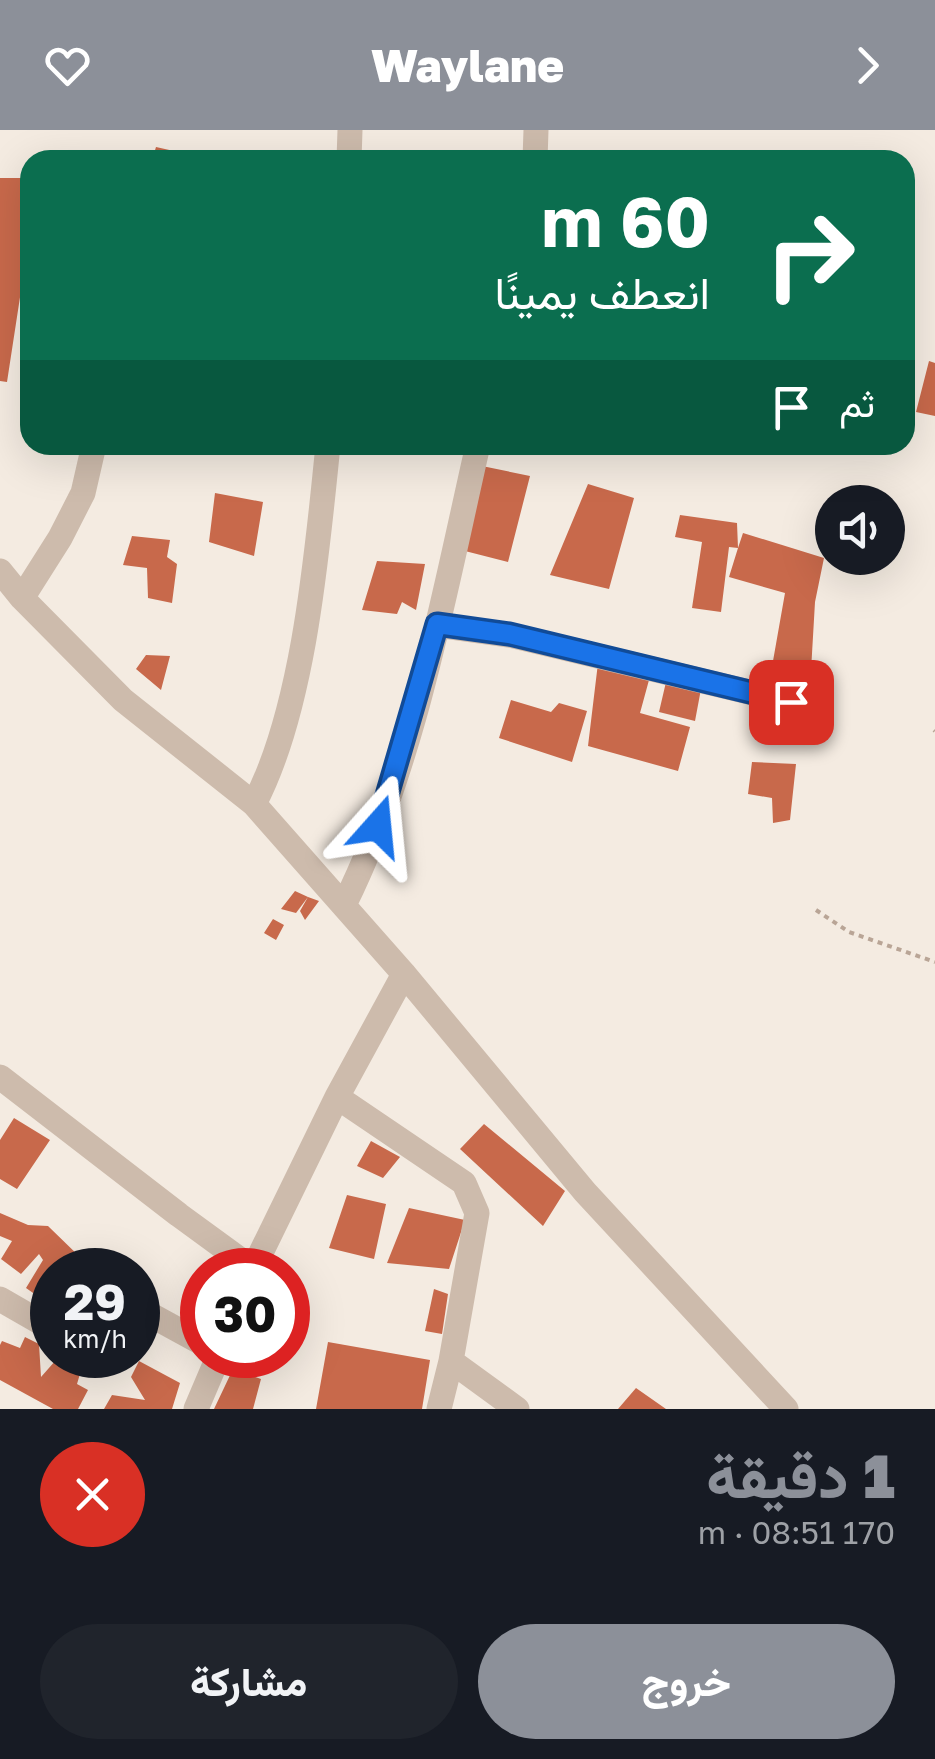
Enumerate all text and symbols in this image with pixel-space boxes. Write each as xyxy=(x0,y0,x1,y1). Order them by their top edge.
icon: heart xyxy=(40,38,95,93)
text: Waylane xyxy=(371,38,564,92)
icon: forward xyxy=(840,38,895,93)
text: 60 m xyxy=(541,178,710,262)
icon: right xyxy=(745,190,875,320)
text: انعطف يمينًا xyxy=(494,265,710,319)
icon: arrive xyxy=(764,380,819,435)
text: ثم xyxy=(839,380,875,425)
map controls xyxy=(815,485,905,575)
button: sound xyxy=(815,485,905,575)
pin xyxy=(749,660,834,745)
icon: arrive xyxy=(764,675,819,730)
position arrow xyxy=(326,774,430,878)
speed limit sign: 30 xyxy=(180,1248,310,1378)
text: 29 xyxy=(64,1271,126,1331)
text: km/h xyxy=(63,1323,127,1354)
text: 1 دقيقة xyxy=(706,1439,895,1511)
button: close xyxy=(40,1442,145,1547)
text: 170 m · 08:51 xyxy=(698,1513,895,1551)
button: مشاركة xyxy=(40,1624,458,1739)
button: خروج xyxy=(478,1624,895,1739)

